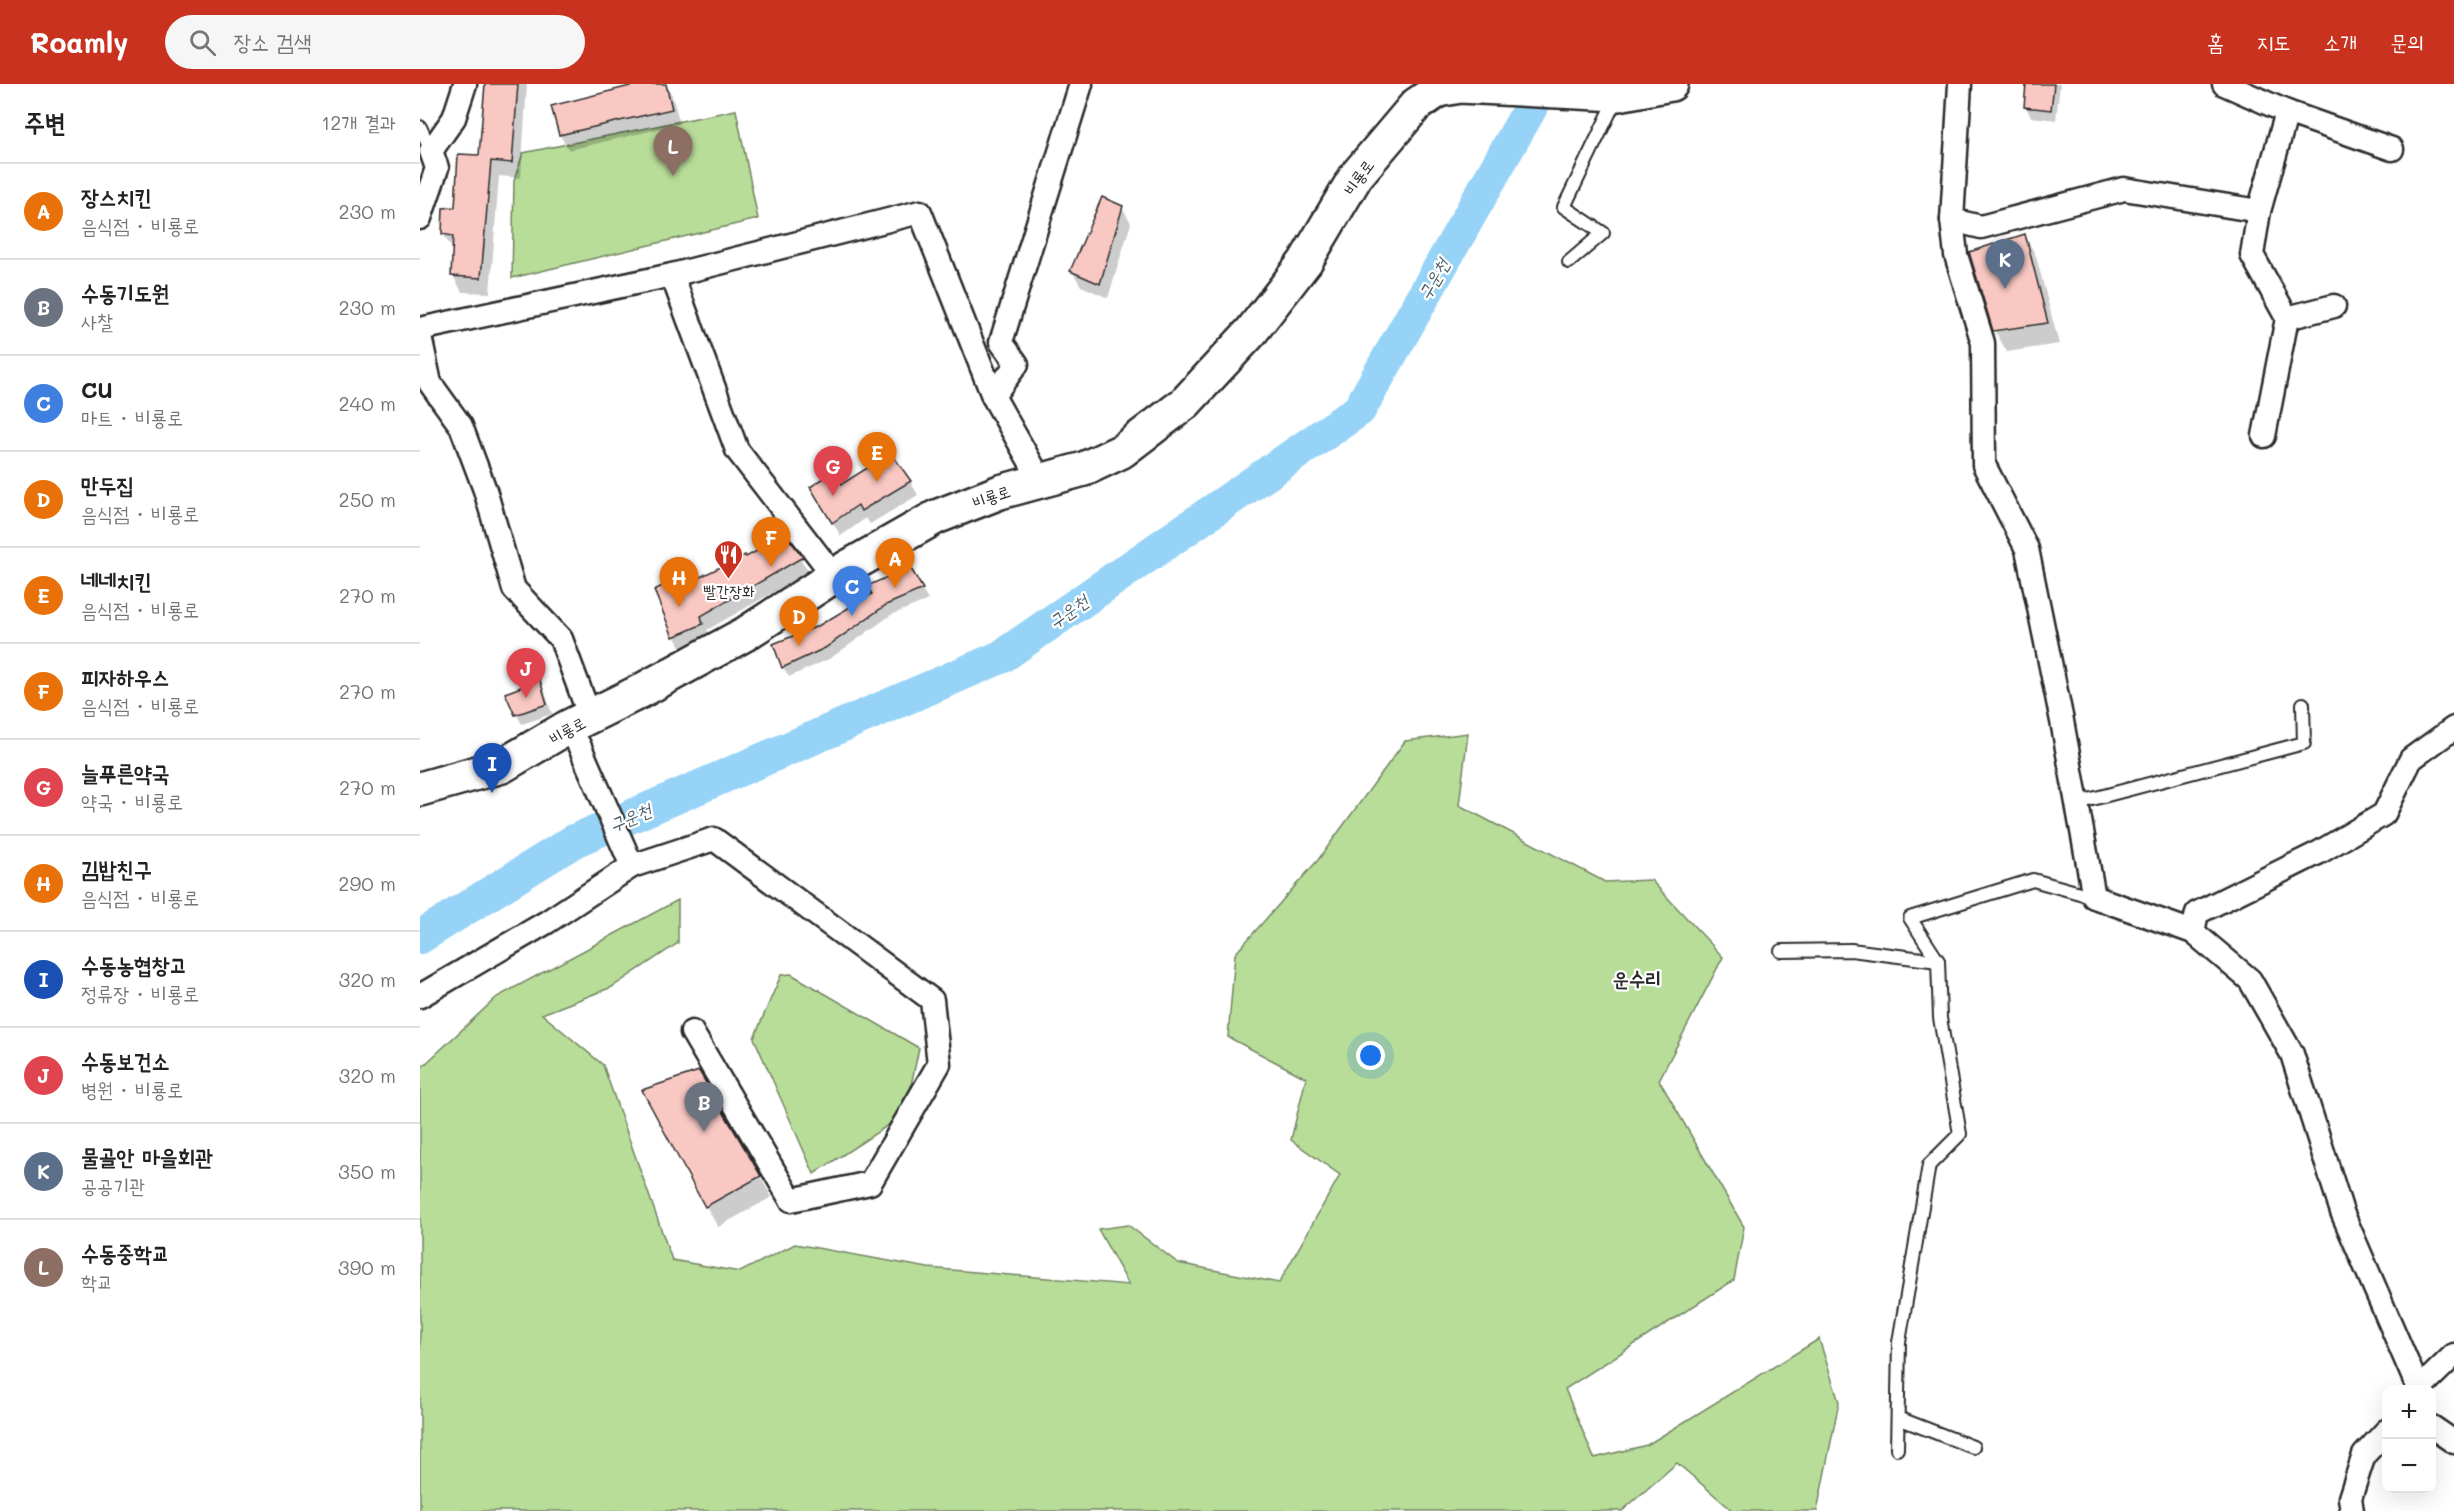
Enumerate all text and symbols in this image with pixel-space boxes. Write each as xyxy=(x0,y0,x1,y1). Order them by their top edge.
search box xyxy=(165,15,585,69)
text: Roamly xyxy=(30,24,129,60)
icon: search xyxy=(186,26,219,59)
text: 장소 검색 xyxy=(234,27,311,56)
text: 홈 xyxy=(2207,28,2224,55)
text: 지도 xyxy=(2257,28,2290,55)
text: 소개 xyxy=(2323,28,2357,55)
text: 문의 xyxy=(2390,28,2424,55)
text: 주변 xyxy=(24,105,66,139)
text: 12개 결과 xyxy=(321,109,396,135)
pin: L xyxy=(654,126,692,176)
street label: 비룡로 xyxy=(1338,155,1378,199)
text: 장스치킨 xyxy=(81,182,152,211)
text: A xyxy=(37,198,50,224)
text: 230 m xyxy=(338,198,396,224)
text: 음식점 · 비룡로 xyxy=(81,212,199,238)
pin: K xyxy=(1986,240,2024,289)
water label: 구운천 xyxy=(1412,253,1455,304)
text: 수동기도원 xyxy=(81,278,170,307)
text: B xyxy=(37,294,50,320)
text: 230 m xyxy=(338,294,396,320)
text: 사찰 xyxy=(81,308,113,334)
text: CU xyxy=(81,375,113,404)
text: C xyxy=(36,390,51,416)
text: 240 m xyxy=(338,390,396,416)
text: 마트 · 비룡로 xyxy=(81,404,183,430)
pin: E xyxy=(858,432,896,482)
pin: G xyxy=(814,446,852,496)
text: 만두집 xyxy=(81,470,134,499)
street label: 비룡로 xyxy=(969,480,1013,512)
text: D xyxy=(36,486,51,512)
text: 250 m xyxy=(339,486,396,512)
text: 음식점 · 비룡로 xyxy=(81,500,199,526)
pin: F xyxy=(752,518,790,567)
restaurant icon: 빨간장화 xyxy=(713,538,745,580)
pin: A xyxy=(876,538,914,588)
pin: H xyxy=(660,558,698,607)
text: 네네치킨 xyxy=(81,566,152,595)
pin: C xyxy=(832,566,872,616)
place label: 빨간장화 xyxy=(703,580,755,601)
text: E xyxy=(37,582,50,608)
text: 270 m xyxy=(339,582,396,608)
water label: 구운천 xyxy=(1043,588,1094,633)
text: 음식점 · 비룡로 xyxy=(81,596,199,622)
pin: D xyxy=(780,596,818,646)
pin: J xyxy=(506,648,546,698)
text: 피자하우스 xyxy=(81,662,170,691)
text: F xyxy=(37,678,50,704)
text: 270 m xyxy=(339,678,396,704)
text: 음식점 · 비룡로 xyxy=(81,692,199,718)
street label: 비룡로 xyxy=(545,711,589,749)
pin: I xyxy=(472,744,512,793)
text: 늘푸른약국 xyxy=(81,758,170,787)
text: G xyxy=(36,774,51,800)
text: 270 m xyxy=(339,774,396,800)
text: 약국 · 비룡로 xyxy=(81,788,183,814)
water label: 구운천 xyxy=(605,797,656,837)
text: 김밥친구 xyxy=(81,854,152,883)
text: H xyxy=(35,870,52,896)
text: 290 m xyxy=(338,870,396,896)
text: 음식점 · 비룡로 xyxy=(81,884,199,910)
text: 수동농협창고 xyxy=(81,950,187,979)
district label: 운수리 xyxy=(1613,965,1661,991)
text: I xyxy=(38,966,49,992)
text: 320 m xyxy=(338,966,396,992)
text: 정류장 · 비룡로 xyxy=(81,980,199,1006)
your location xyxy=(1356,1041,1385,1070)
text: 수동보건소 xyxy=(81,1046,170,1075)
text: J xyxy=(37,1062,50,1088)
text: 320 m xyxy=(338,1062,396,1088)
text: 병원 · 비룡로 xyxy=(81,1076,183,1102)
pin: B xyxy=(684,1082,724,1132)
text: 물골안 마을회관 xyxy=(81,1142,213,1171)
text: K xyxy=(37,1158,50,1184)
text: 350 m xyxy=(338,1158,396,1184)
text: 공공기관 xyxy=(81,1172,145,1198)
text: 수동중학교 xyxy=(81,1238,170,1267)
text: L xyxy=(38,1254,49,1280)
text: 390 m xyxy=(338,1254,396,1280)
text: 학교 xyxy=(81,1268,113,1294)
map controls xyxy=(2382,1385,2436,1493)
button: + xyxy=(2382,1385,2436,1439)
button: − xyxy=(2382,1439,2436,1493)

